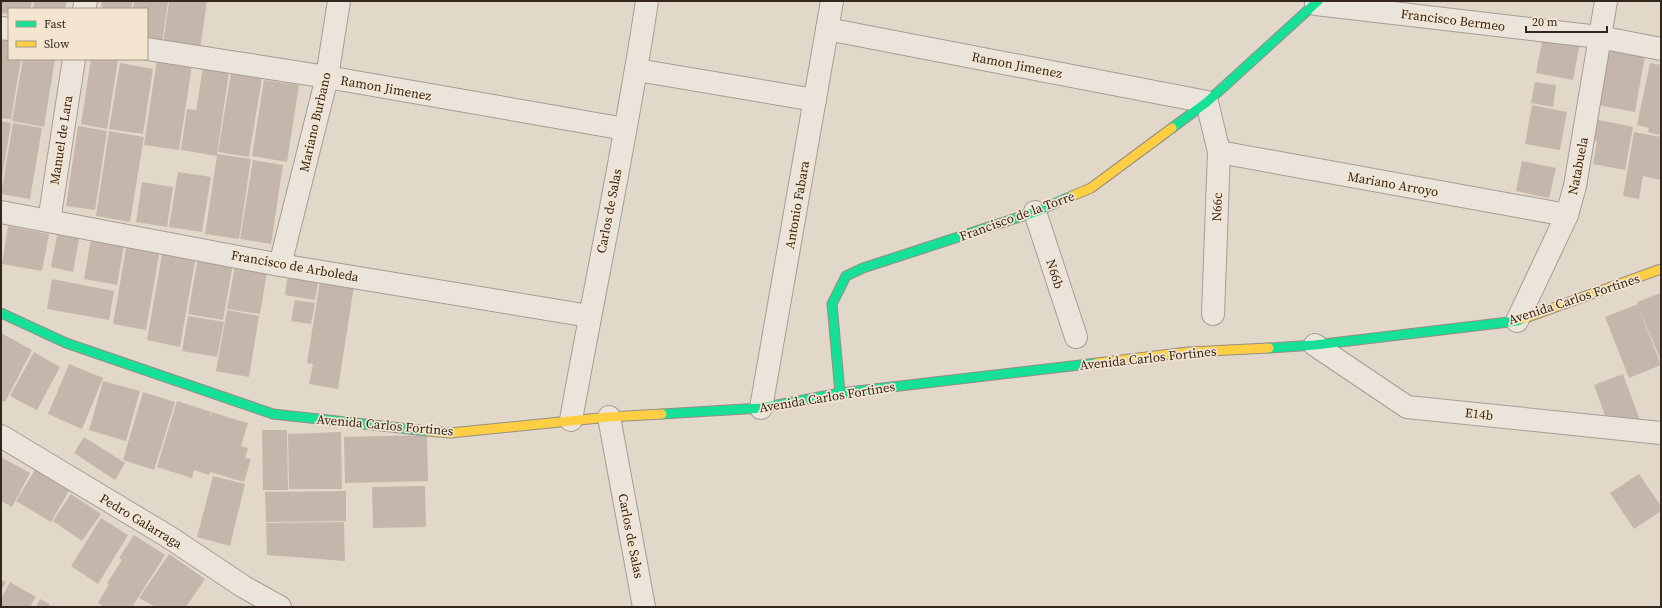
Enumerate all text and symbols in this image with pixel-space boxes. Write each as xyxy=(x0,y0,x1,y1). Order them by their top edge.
street label: Francisco Bermeo xyxy=(1400,5,1506,35)
legend xyxy=(8,8,148,60)
scale bar xyxy=(1526,8,1607,34)
text: 20 m xyxy=(1532,14,1558,30)
text: Fast xyxy=(44,16,66,32)
text: Slow xyxy=(44,36,70,52)
street label: Ramon Jimenez xyxy=(970,48,1064,82)
street label: Mariano Burbano xyxy=(295,70,335,174)
street label: Ramon Jimenez xyxy=(339,72,433,104)
street label: Manuel de Lara xyxy=(46,94,76,186)
street label: Natabuela xyxy=(1564,135,1592,196)
street label: Antonio Fabara xyxy=(781,159,813,250)
street label: Carlos de Salas xyxy=(592,167,626,255)
street label: Mariano Arroyo xyxy=(1346,168,1440,200)
street label: Francisco de la Torre xyxy=(957,187,1077,245)
street label: N66c xyxy=(1208,192,1226,222)
street label: Francisco de Arboleda xyxy=(230,246,361,286)
street label: N66b xyxy=(1042,257,1068,291)
street label: Avenida Carlos Fortines xyxy=(1506,270,1642,328)
street label: Avenida Carlos Fortines xyxy=(1079,342,1218,374)
street label: Avenida Carlos Fortines xyxy=(758,378,897,416)
street label: E14b xyxy=(1464,404,1494,424)
street label: Avenida Carlos Fortines xyxy=(316,411,455,439)
street label: Pedro Galarraga xyxy=(97,490,186,552)
street label: Carlos de Salas xyxy=(614,492,648,580)

